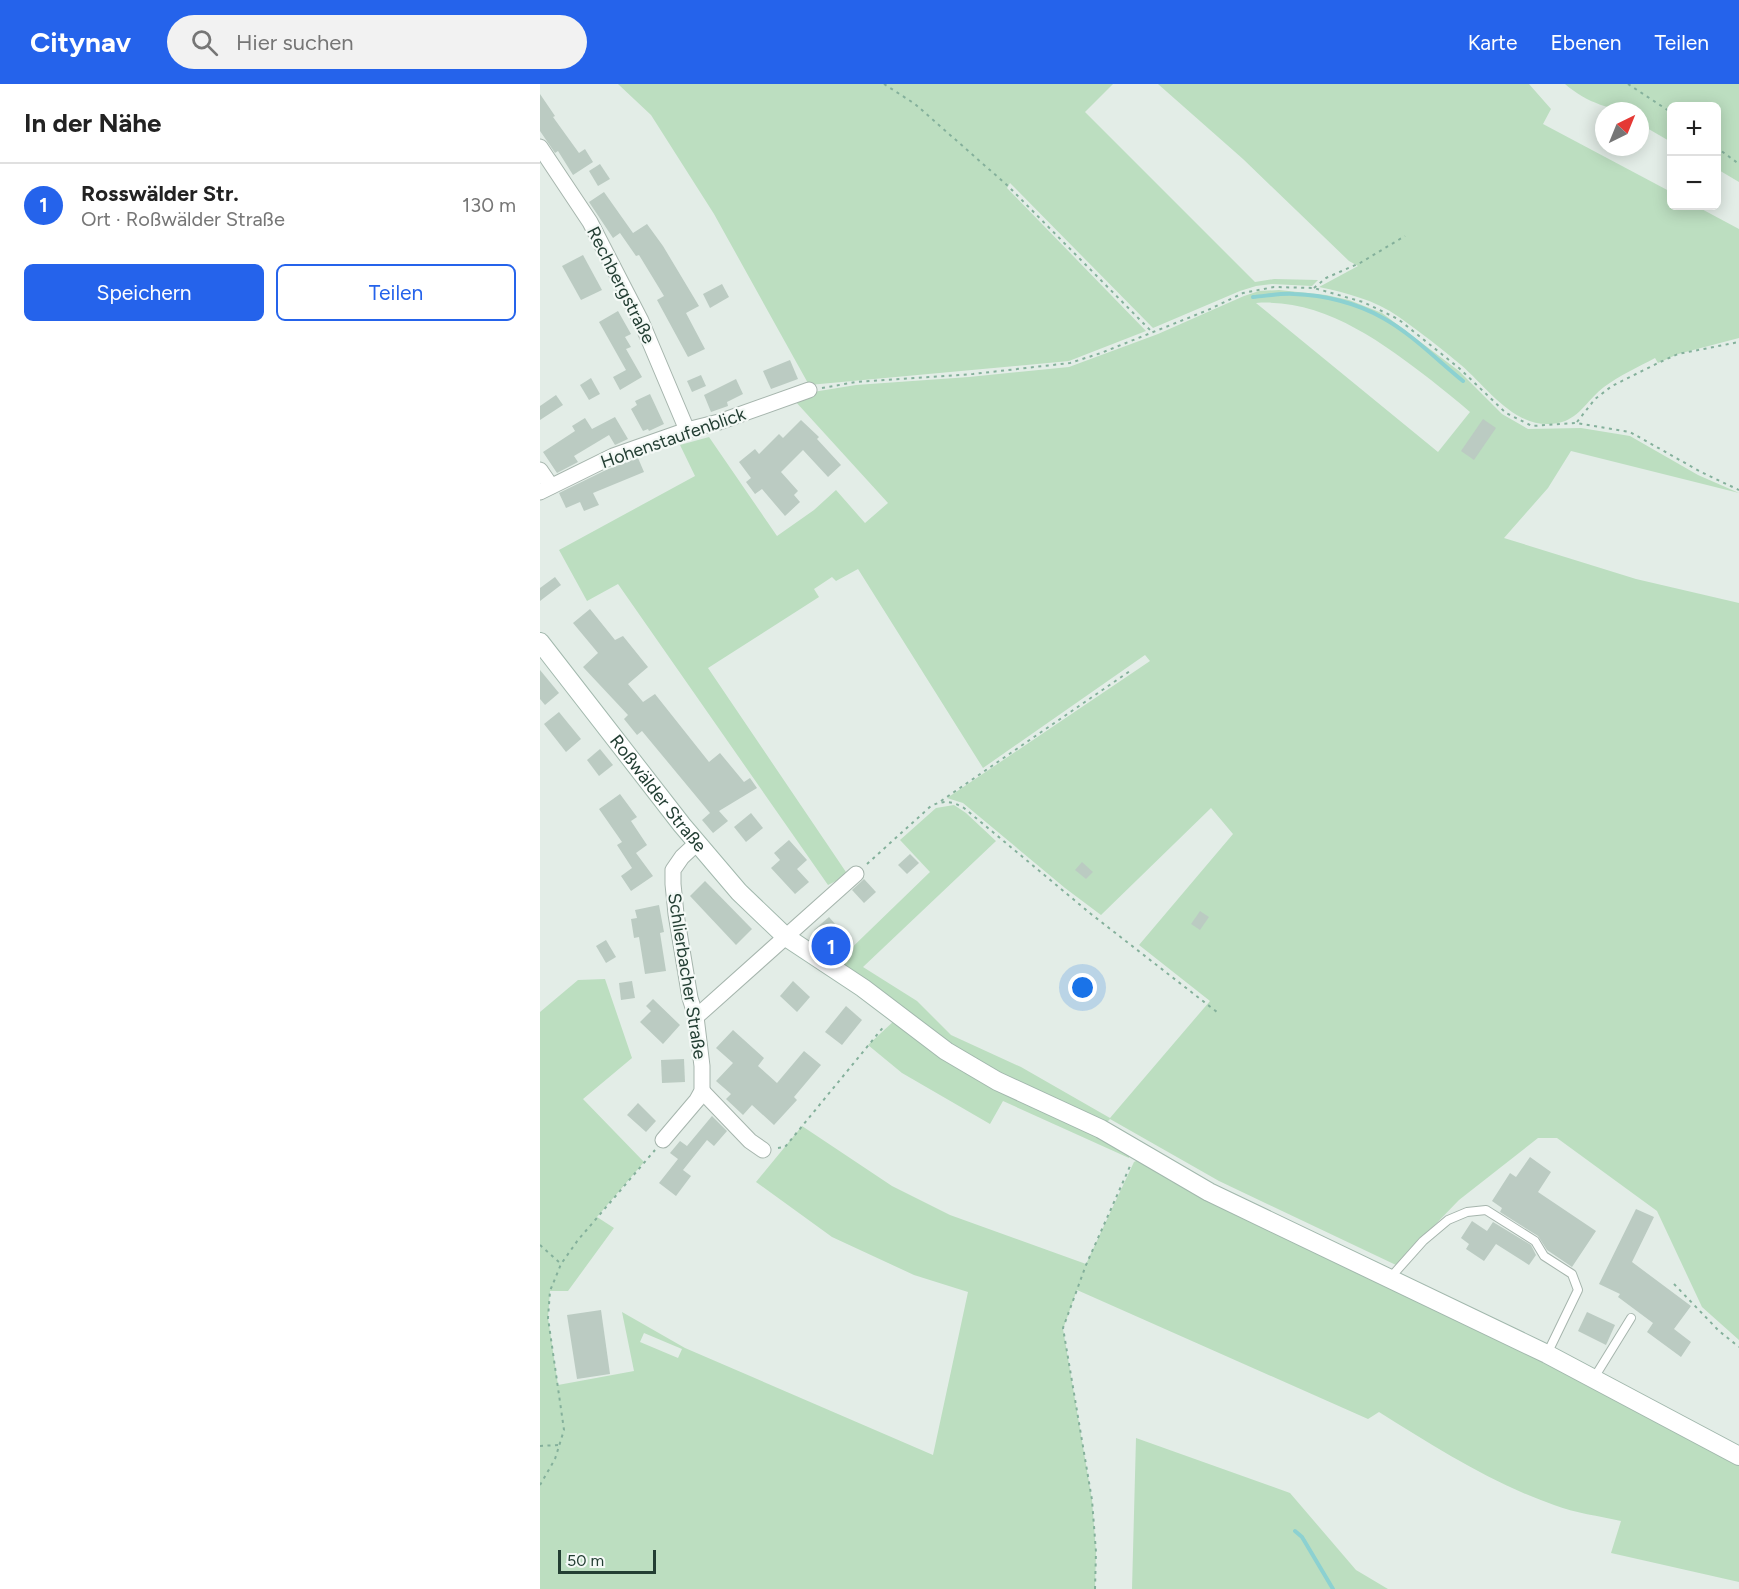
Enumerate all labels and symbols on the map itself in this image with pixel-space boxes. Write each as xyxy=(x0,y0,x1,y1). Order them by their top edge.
north arrow xyxy=(1595,102,1649,156)
street label: Rechbergstraße xyxy=(582,223,660,347)
street label: Hohenstaufenblick xyxy=(598,403,749,473)
street label: Roßwälder Straße xyxy=(605,730,711,857)
street label: Schlierbacher Straße xyxy=(663,891,711,1061)
pin: 1 xyxy=(812,924,850,968)
your location xyxy=(1068,973,1097,1002)
scale bar xyxy=(558,1547,656,1574)

